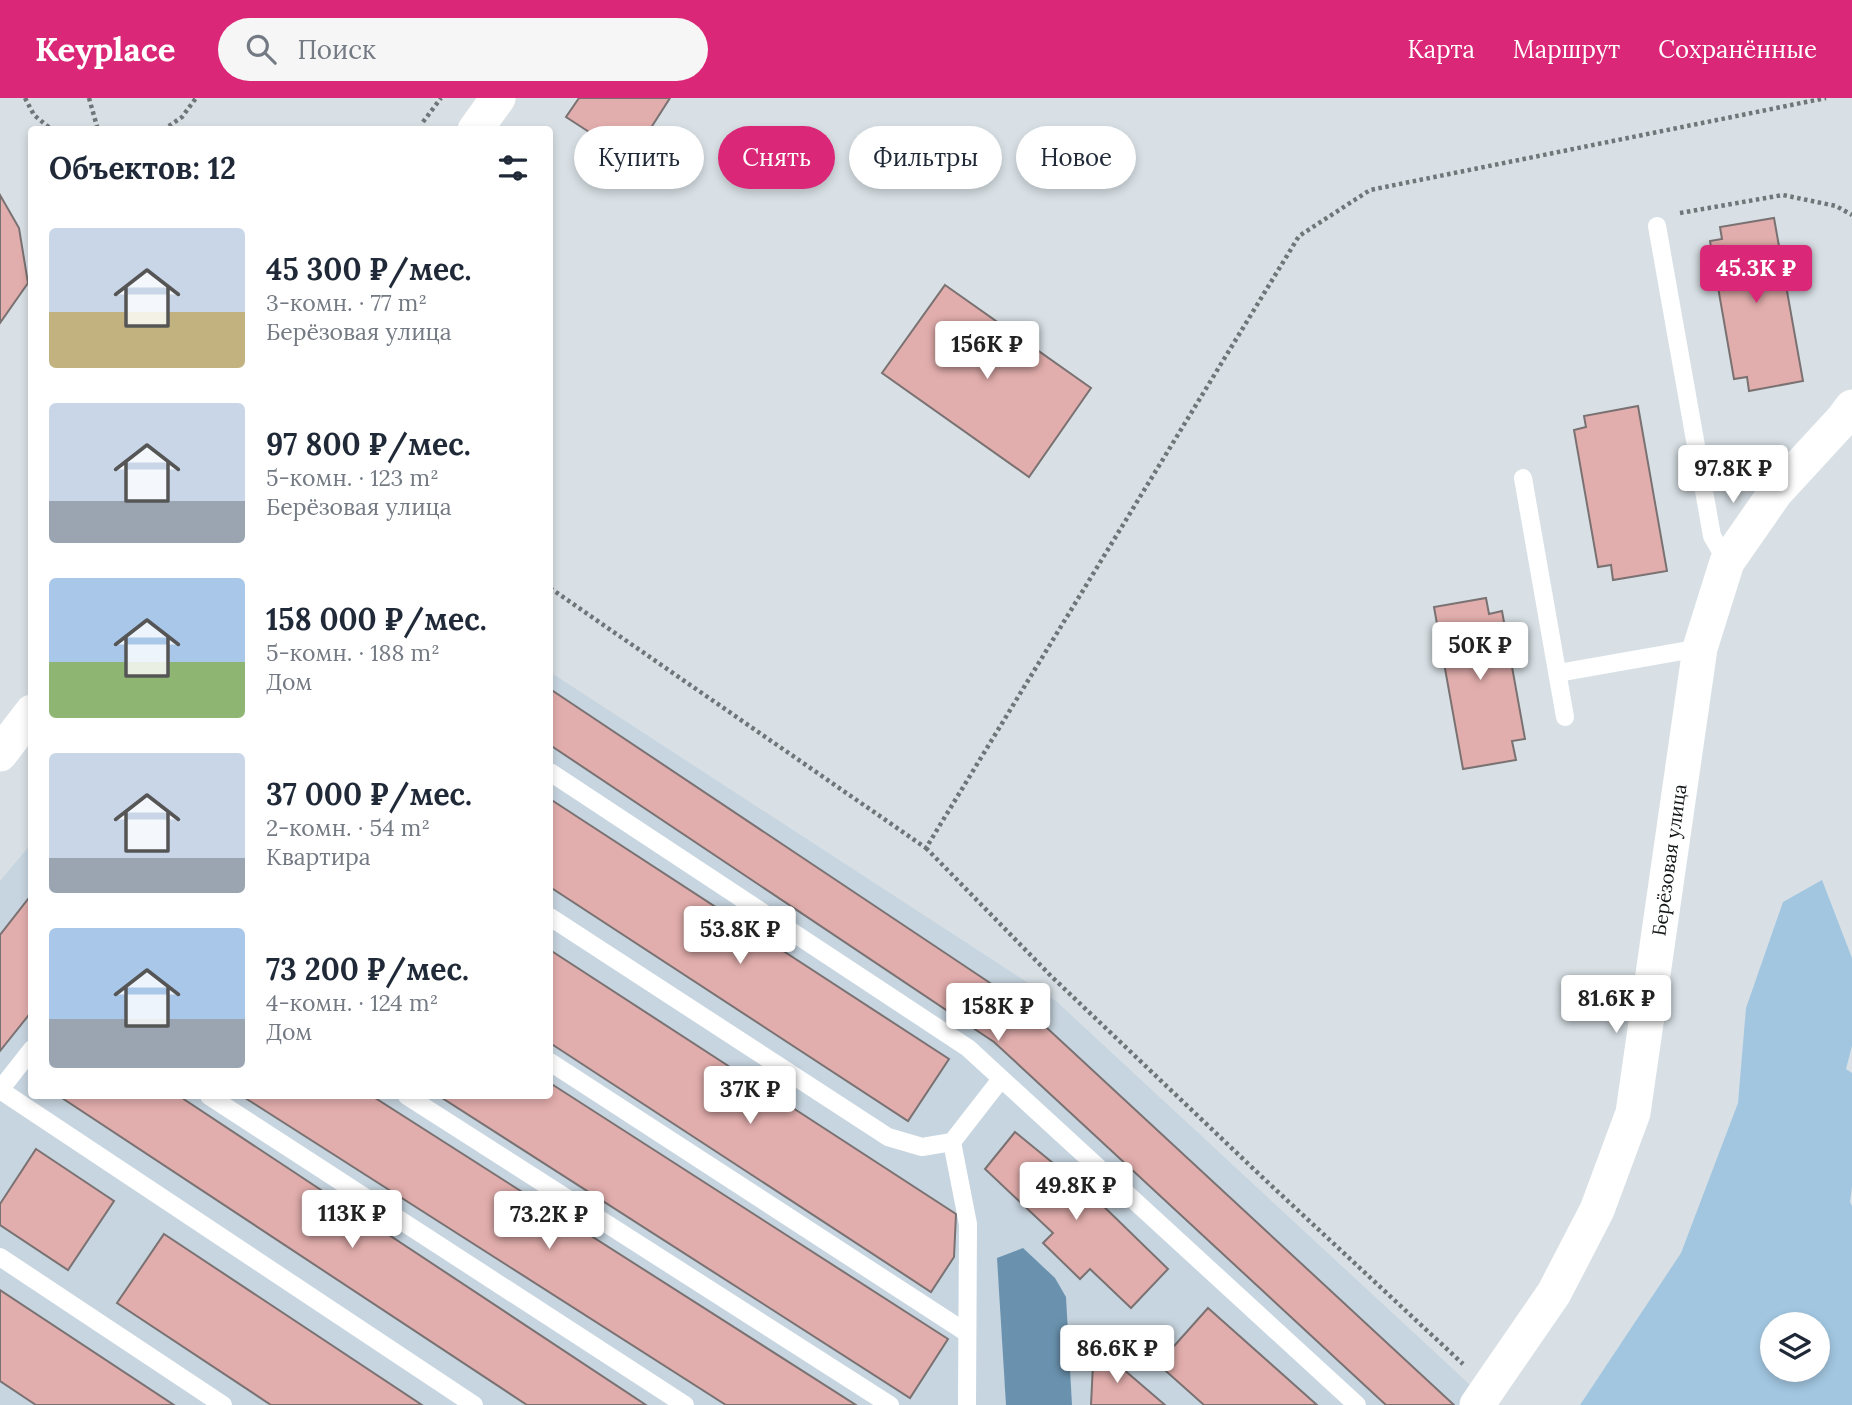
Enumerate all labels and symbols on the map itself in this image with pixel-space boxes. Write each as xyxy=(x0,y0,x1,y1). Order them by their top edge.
pin: 45.3K ₽ xyxy=(1691,246,1821,305)
pin: 156K ₽ xyxy=(930,322,1044,381)
pin: 97.8K ₽ xyxy=(1668,446,1798,505)
pin: 50K ₽ xyxy=(1431,622,1529,682)
street label: Берёзовая улица xyxy=(1646,782,1692,938)
pin: 53.8K ₽ xyxy=(675,906,805,966)
pin: 81.6K ₽ xyxy=(1551,976,1681,1035)
pin: 158K ₽ xyxy=(941,984,1055,1043)
pin: 37K ₽ xyxy=(701,1066,799,1126)
pin: 49.8K ₽ xyxy=(1011,1162,1141,1222)
pin: 113K ₽ xyxy=(295,1190,409,1250)
pin: 73.2K ₽ xyxy=(484,1192,614,1251)
pin: 86.6K ₽ xyxy=(1052,1326,1182,1385)

